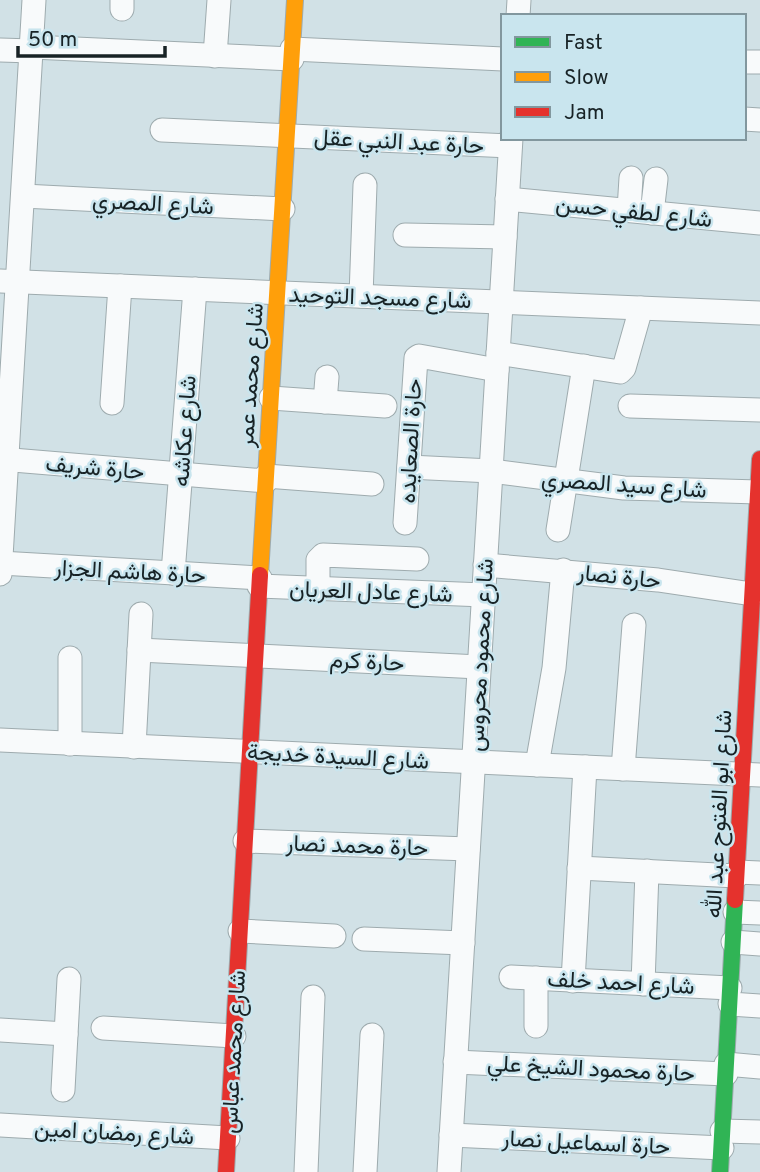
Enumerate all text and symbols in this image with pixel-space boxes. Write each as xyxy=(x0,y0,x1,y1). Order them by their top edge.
scale bar xyxy=(18,14,164,58)
legend xyxy=(501,14,746,140)
text: 50 m xyxy=(28,27,77,54)
text: Fast xyxy=(564,30,603,57)
text: Slow xyxy=(564,65,609,92)
text: Jam xyxy=(564,100,605,127)
street label: حارة عبد النبي عقل xyxy=(313,125,485,164)
street label: شارع المصري xyxy=(91,188,214,225)
street label: شارع لطفي حسن xyxy=(554,191,713,238)
street label: شارع مسجد التوحيد xyxy=(288,282,472,317)
street label: شارع محمد عمر xyxy=(233,302,272,449)
street label: شارع عكاشه xyxy=(168,375,205,488)
street label: حارة الصعايده xyxy=(395,378,430,504)
street label: حارة شريف xyxy=(44,451,145,488)
street label: شارع سيد المصري xyxy=(540,466,708,509)
street label: حارة هاشم الجزار xyxy=(52,555,206,592)
street label: شارع محمود محروس xyxy=(463,558,502,752)
street label: حارة نصار xyxy=(575,560,662,597)
street label: شارع عادل العريان xyxy=(289,576,453,611)
street label: حارة كرم xyxy=(329,647,405,680)
street label: شارع ابو الفتوح عبد الله xyxy=(700,709,740,919)
street label: شارع السيدة خديجة xyxy=(246,739,430,778)
street label: حارة محمد نصار xyxy=(284,830,429,864)
street label: شارع احمد خلف xyxy=(547,966,695,1003)
street label: شارع محمد عباس xyxy=(217,970,254,1135)
street label: حارة محمود الشيخ علي xyxy=(486,1051,695,1092)
street label: شارع رمضان امين xyxy=(33,1116,195,1153)
street label: حارة اسماعيل نصار xyxy=(500,1126,671,1163)

